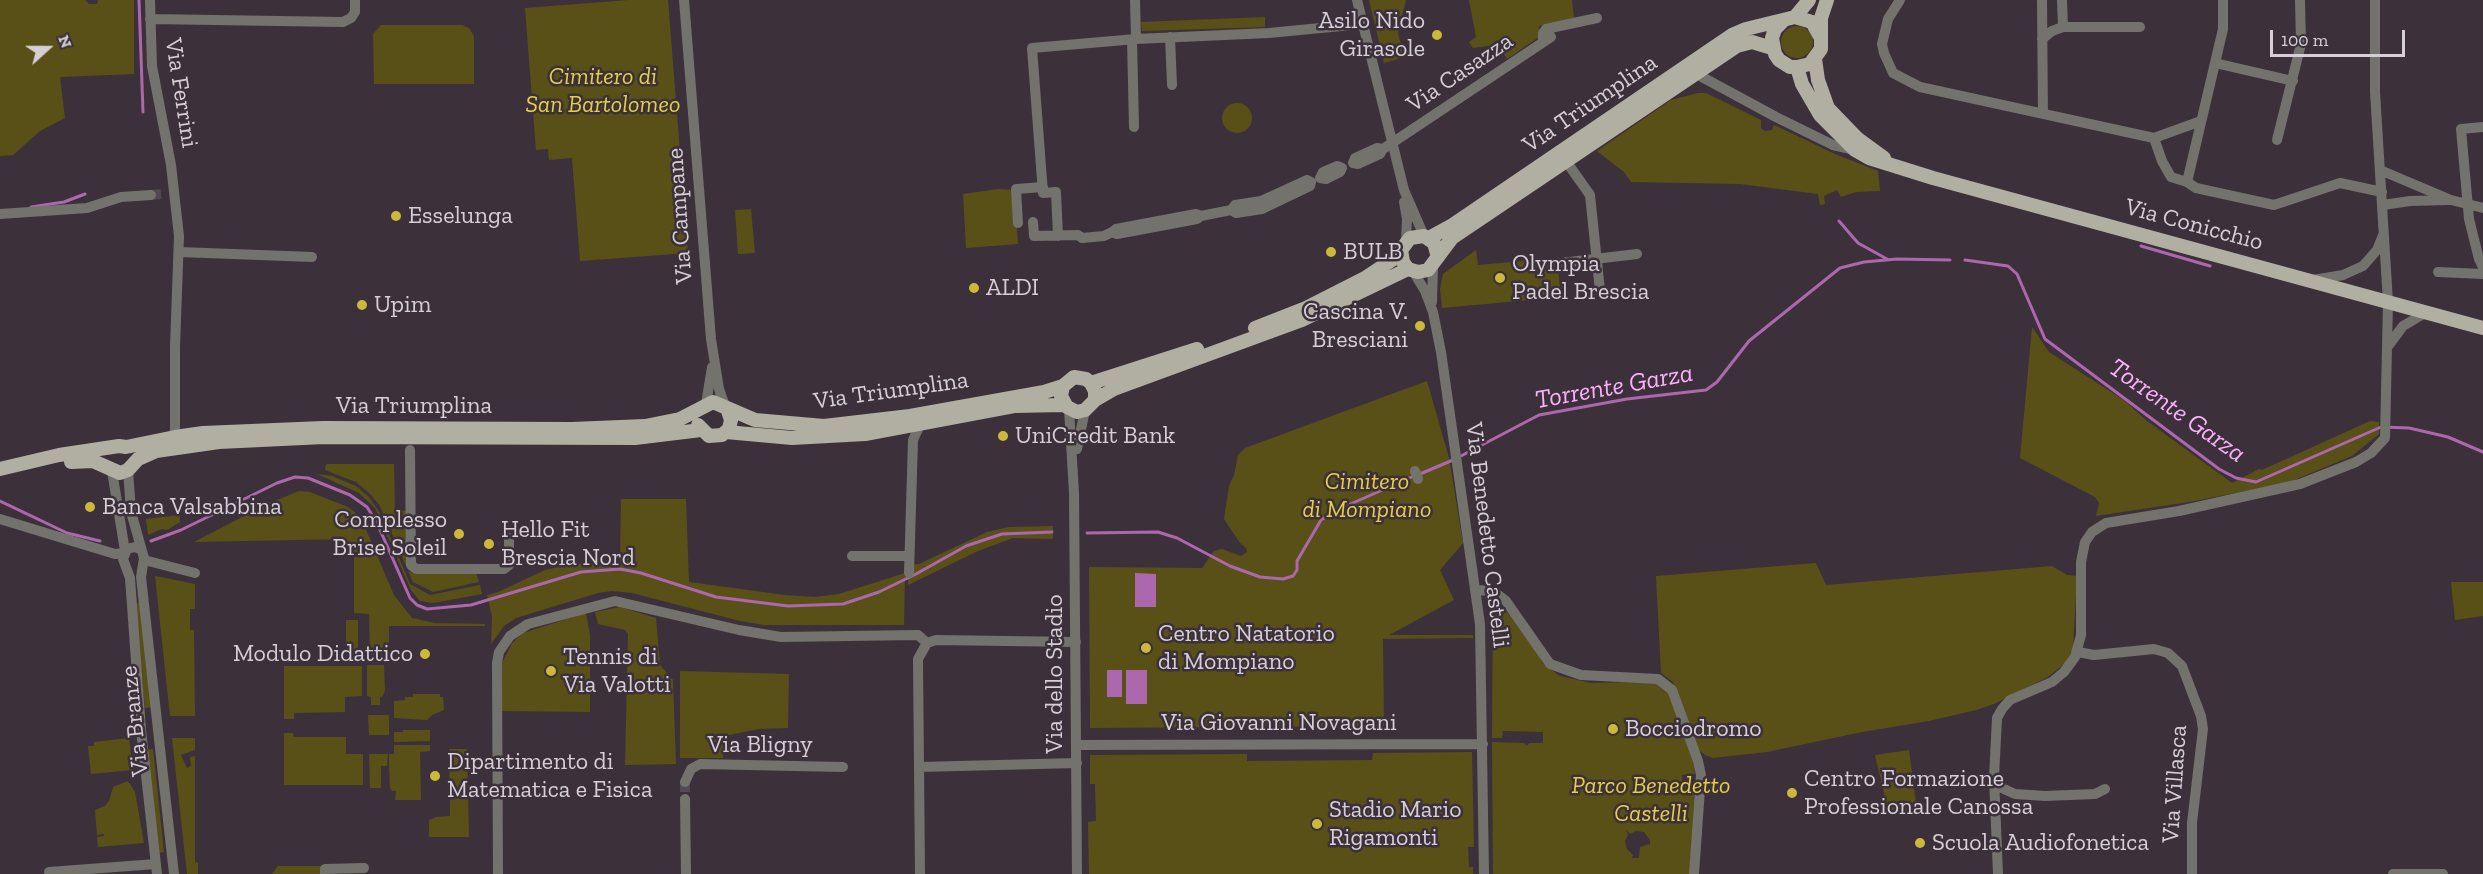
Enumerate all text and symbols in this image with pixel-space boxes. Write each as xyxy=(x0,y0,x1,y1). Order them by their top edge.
place label: Asilo Nido Girasole xyxy=(1319,7,1425,63)
north arrow xyxy=(18,18,78,78)
scale bar xyxy=(2273,18,2408,56)
street label: Via Casazza xyxy=(1401,27,1519,119)
marker: Asilo Nido Girasole xyxy=(1430,28,1444,42)
text: 100 m xyxy=(2281,29,2328,51)
text: N xyxy=(54,32,76,50)
street label: Via Ferrini xyxy=(158,36,204,150)
street label: Via Triumplina xyxy=(1517,48,1663,160)
park label: Cimitero di San Bartolomeo xyxy=(526,63,680,119)
street label: Via Campane xyxy=(661,147,699,285)
street label: Via Conicchio xyxy=(2122,193,2266,257)
place label: Esselunga xyxy=(408,202,513,230)
marker: Esselunga xyxy=(389,209,403,223)
place label: BULB xyxy=(1343,238,1402,266)
marker: BULB xyxy=(1324,245,1338,259)
place label: Olympia Padel Brescia xyxy=(1512,250,1649,306)
marker: Olympia Padel Brescia xyxy=(1493,271,1507,285)
place label: ALDI xyxy=(986,274,1039,302)
marker: ALDI xyxy=(967,281,981,295)
place label: Upim xyxy=(374,291,431,319)
marker: Upim xyxy=(355,298,369,312)
place label: Cascina V. Bresciani xyxy=(1303,298,1408,354)
marker: Cascina V. Bresciani xyxy=(1413,319,1427,333)
water label: Torrente Garza xyxy=(2103,352,2251,470)
water label: Torrente Garza xyxy=(1533,358,1695,416)
street label: Via Triumplina xyxy=(812,366,970,416)
street label: Via Triumplina xyxy=(336,392,492,420)
street label: Via Benedetto Castelli xyxy=(1459,421,1515,649)
place label: UniCredit Bank xyxy=(1015,422,1175,450)
marker: UniCredit Bank xyxy=(996,429,1010,443)
park label: Cimitero di Mompiano xyxy=(1303,468,1431,524)
place label: Banca Valsabbina xyxy=(102,493,282,521)
marker: Banca Valsabbina xyxy=(83,500,97,514)
place label: Complesso Brise Soleil xyxy=(333,506,447,562)
place label: Hello Fit Brescia Nord xyxy=(501,516,635,572)
marker: Complesso Brise Soleil xyxy=(452,527,466,541)
marker: Hello Fit Brescia Nord xyxy=(482,537,496,551)
street label: Via dello Stadio xyxy=(1041,594,1069,754)
place label: Centro Natatorio di Mompiano xyxy=(1158,620,1335,676)
place label: Modulo Didattico xyxy=(233,640,413,668)
marker: Centro Natatorio di Mompiano xyxy=(1139,641,1153,655)
place label: Tennis di Via Valotti xyxy=(563,643,671,699)
marker: Modulo Didattico xyxy=(418,647,432,661)
street label: Via Branze xyxy=(115,664,155,778)
marker: Tennis di Via Valotti xyxy=(544,664,558,678)
street label: Via Giovanni Novagani xyxy=(1161,709,1397,737)
place label: Bocciodromo xyxy=(1625,715,1762,743)
marker: Bocciodromo xyxy=(1606,722,1620,736)
street label: Via Villasca xyxy=(2157,724,2193,844)
street label: Via Bligny xyxy=(708,731,812,759)
place label: Dipartimento di Matematica e Fisica xyxy=(447,748,653,804)
place label: Centro Formazione Professionale Canossa xyxy=(1804,765,2033,821)
marker: Dipartimento di Matematica e Fisica xyxy=(428,769,442,783)
park label: Parco Benedetto Castelli xyxy=(1571,772,1731,828)
marker: Centro Formazione Professionale Canossa xyxy=(1785,786,1799,800)
place label: Stadio Mario Rigamonti xyxy=(1329,796,1462,852)
marker: Stadio Mario Rigamonti xyxy=(1310,817,1324,831)
place label: Scuola Audiofonetica xyxy=(1932,829,2149,857)
marker: Scuola Audiofonetica xyxy=(1913,836,1927,850)

